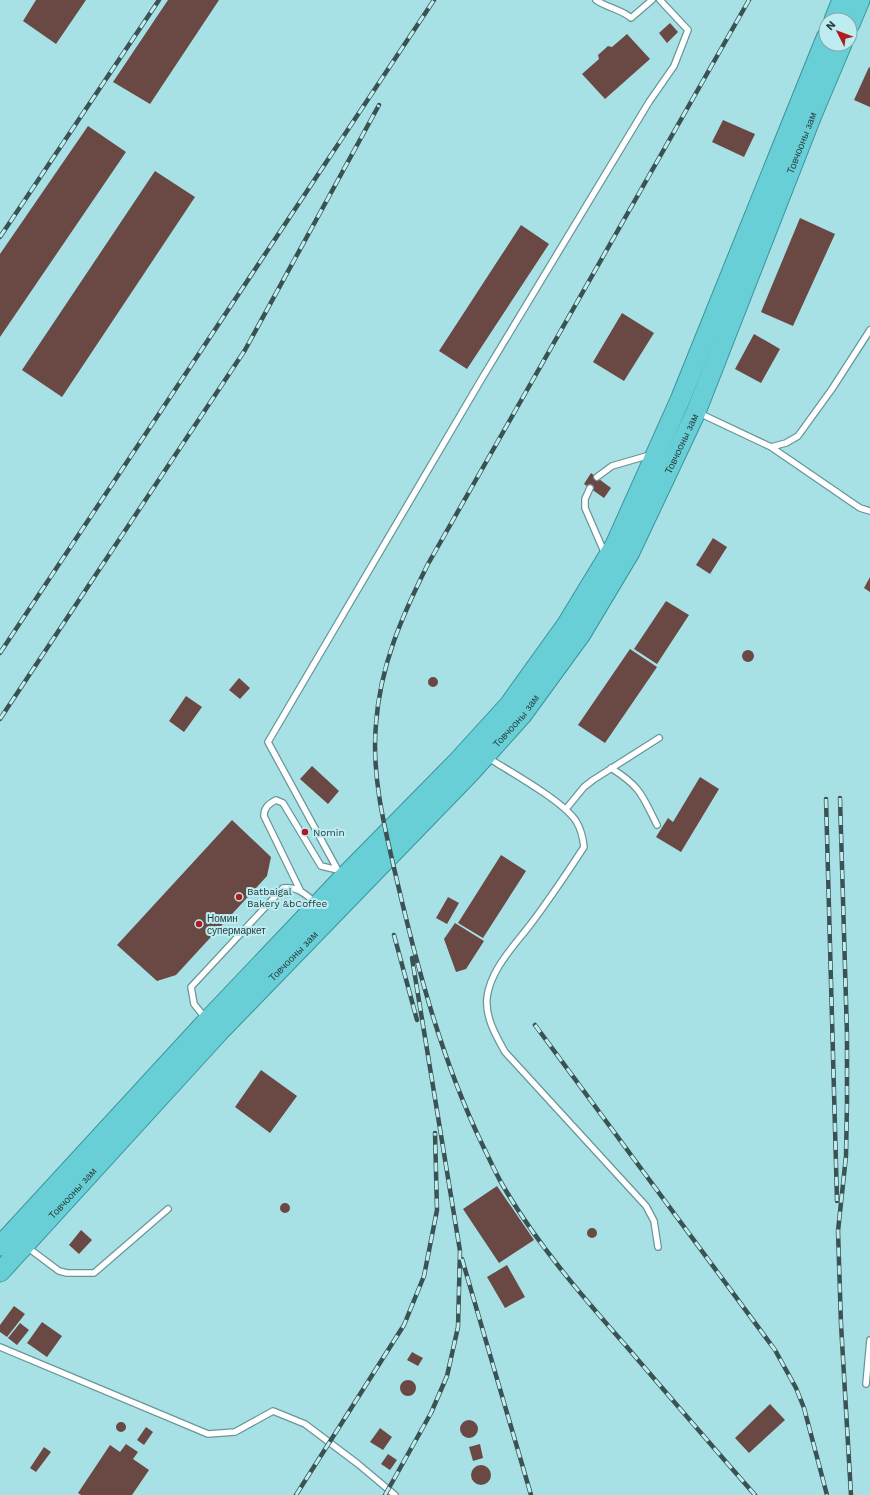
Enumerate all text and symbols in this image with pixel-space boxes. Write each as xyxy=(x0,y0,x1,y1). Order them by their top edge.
north arrow xyxy=(818,12,858,52)
text: N xyxy=(823,18,838,33)
street label: Товчооны зам xyxy=(784,110,818,175)
street label: Товчооны зам xyxy=(662,412,700,476)
street label: Товчооны зам xyxy=(490,692,541,749)
marker: Nomin xyxy=(300,827,310,837)
place label: Nomin xyxy=(313,827,345,838)
place label: Batbaigal Bakery &bCoffee xyxy=(247,886,328,909)
marker: Batbaigal Bakery &bCoffee xyxy=(234,892,244,902)
place label: Номин супермаркет xyxy=(207,913,266,936)
marker: Номин супермаркет xyxy=(194,919,204,929)
street label: Товчооны зам xyxy=(266,928,320,983)
street label: Товчооны зам xyxy=(46,1165,98,1221)

